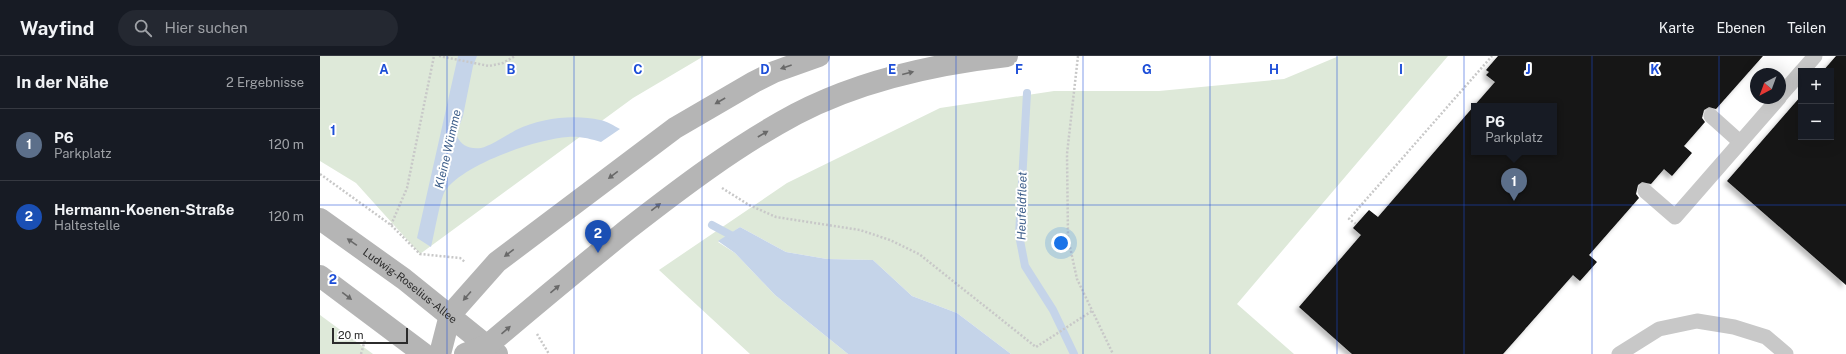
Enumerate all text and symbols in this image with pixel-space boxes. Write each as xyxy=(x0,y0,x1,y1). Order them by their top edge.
search box xyxy=(118,10,398,46)
text: Wayfind xyxy=(20,17,94,39)
icon: search xyxy=(132,17,154,39)
text: Hier suchen xyxy=(164,19,248,36)
text: Karte xyxy=(1659,20,1694,36)
text: Ebenen xyxy=(1716,20,1765,36)
text: Teilen xyxy=(1787,20,1826,36)
text: A xyxy=(379,62,389,77)
text: B xyxy=(507,62,516,77)
text: C xyxy=(633,62,643,77)
text: D xyxy=(760,62,770,77)
text: E xyxy=(888,62,896,77)
text: F xyxy=(1015,62,1023,77)
text: G xyxy=(1142,62,1152,77)
text: H xyxy=(1269,62,1279,77)
text: I xyxy=(1399,62,1403,77)
text: J xyxy=(1525,62,1531,77)
text: K xyxy=(1650,62,1660,77)
one-way arrow xyxy=(780,65,792,71)
north arrow xyxy=(1750,68,1786,104)
map controls xyxy=(1798,68,1834,140)
button: + xyxy=(1798,68,1834,104)
one-way arrow xyxy=(902,70,914,76)
text: In der Nähe xyxy=(16,72,109,92)
text: 2 Ergebnisse xyxy=(226,75,304,90)
one-way arrow xyxy=(714,98,726,105)
popup xyxy=(1471,103,1557,155)
button: − xyxy=(1798,104,1834,140)
water label: Kleine Wümme xyxy=(432,108,464,190)
text: P6 xyxy=(1485,113,1505,130)
text: 1 xyxy=(330,123,336,138)
text: P6 xyxy=(54,129,74,146)
one-way arrow xyxy=(757,130,769,137)
text: Parkplatz xyxy=(1485,130,1543,145)
text: 1 xyxy=(26,137,32,152)
text: 120 m xyxy=(269,137,304,152)
text: Parkplatz xyxy=(54,146,112,161)
pin: 1 xyxy=(1501,168,1527,201)
one-way arrow xyxy=(608,170,619,179)
water label: Heufeldfleet xyxy=(1014,171,1030,240)
text: Hermann-Koenen-Straße xyxy=(54,201,234,218)
one-way arrow xyxy=(650,203,661,212)
text: 2 xyxy=(25,209,33,224)
text: 120 m xyxy=(269,209,304,224)
text: Haltestelle xyxy=(54,218,120,233)
pin: 2 xyxy=(585,220,611,253)
your location xyxy=(1051,233,1071,253)
one-way arrow xyxy=(346,238,357,246)
street label: Ludwig-Roselius-Allee xyxy=(361,246,459,325)
one-way arrow xyxy=(504,249,515,257)
text: 2 xyxy=(329,272,337,287)
one-way arrow xyxy=(549,284,560,293)
one-way arrow xyxy=(462,291,471,302)
one-way arrow xyxy=(341,292,352,300)
one-way arrow xyxy=(501,325,511,334)
scale bar xyxy=(332,326,408,345)
text: 20 m xyxy=(338,329,363,341)

